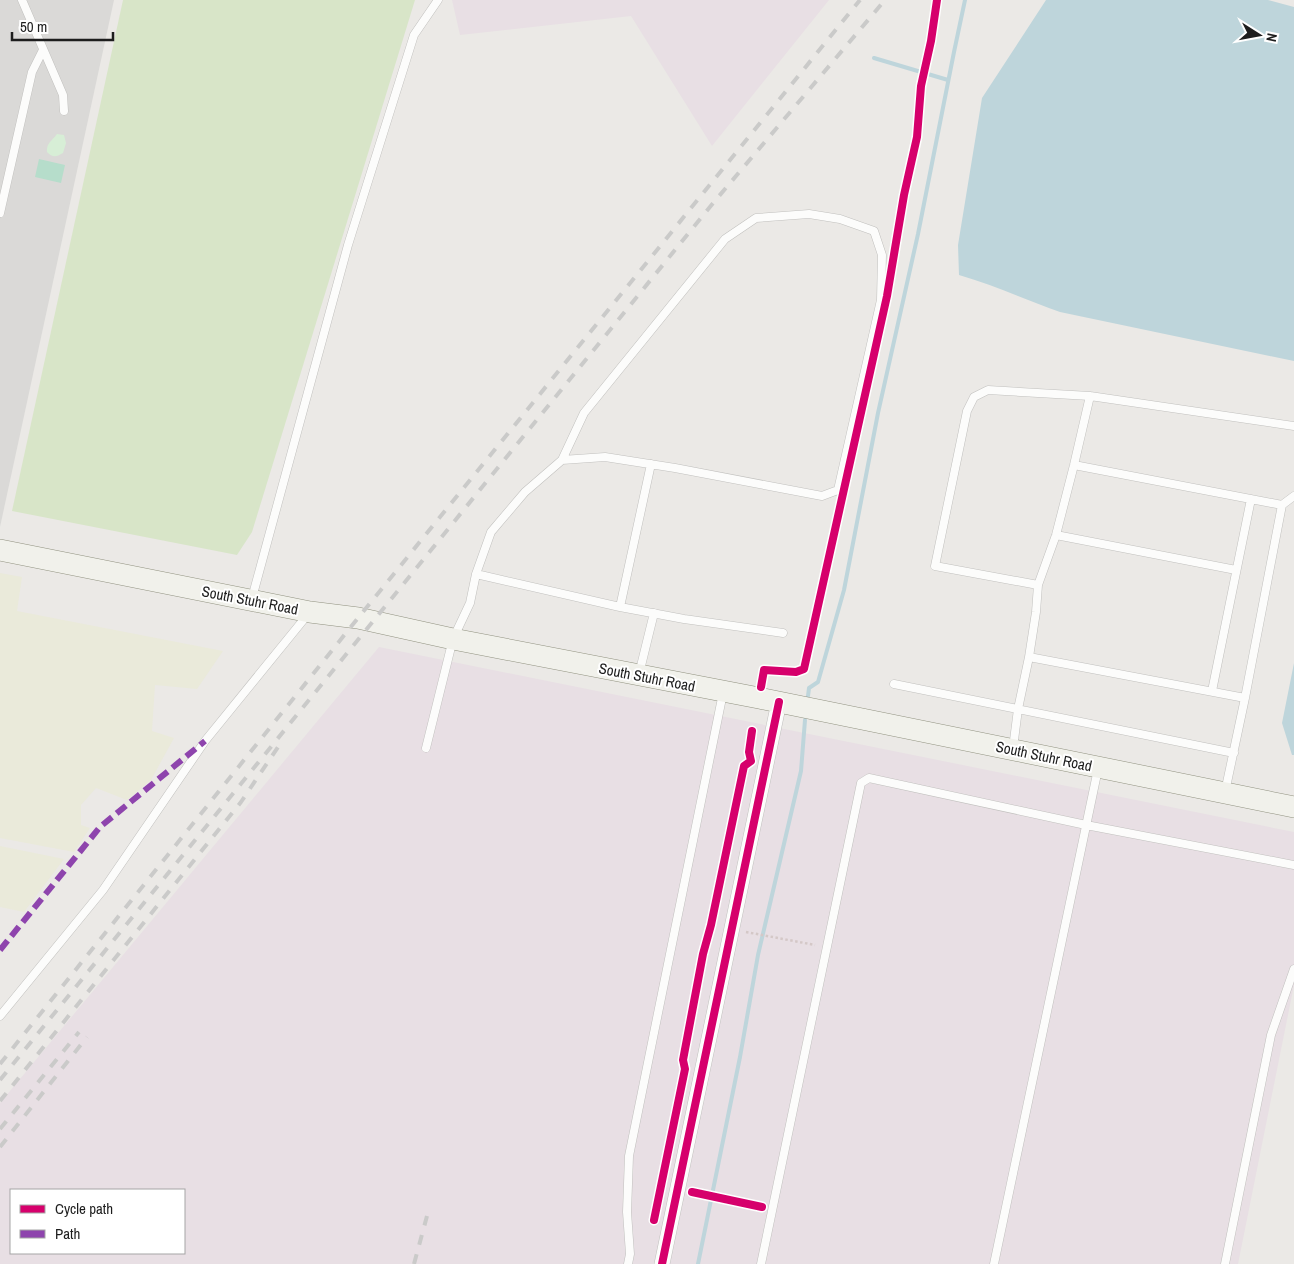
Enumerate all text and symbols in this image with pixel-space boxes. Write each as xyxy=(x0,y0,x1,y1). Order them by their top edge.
scale bar xyxy=(12,10,114,42)
north arrow xyxy=(1234,10,1284,60)
text: 50 m xyxy=(20,16,47,37)
text: N xyxy=(1262,32,1281,43)
street label: South Stuhr Road xyxy=(200,580,300,620)
street label: South Stuhr Road xyxy=(597,657,697,697)
street label: South Stuhr Road xyxy=(994,736,1094,776)
legend xyxy=(10,1189,185,1254)
text: Cycle path xyxy=(55,1198,113,1219)
text: Path xyxy=(55,1223,80,1244)

